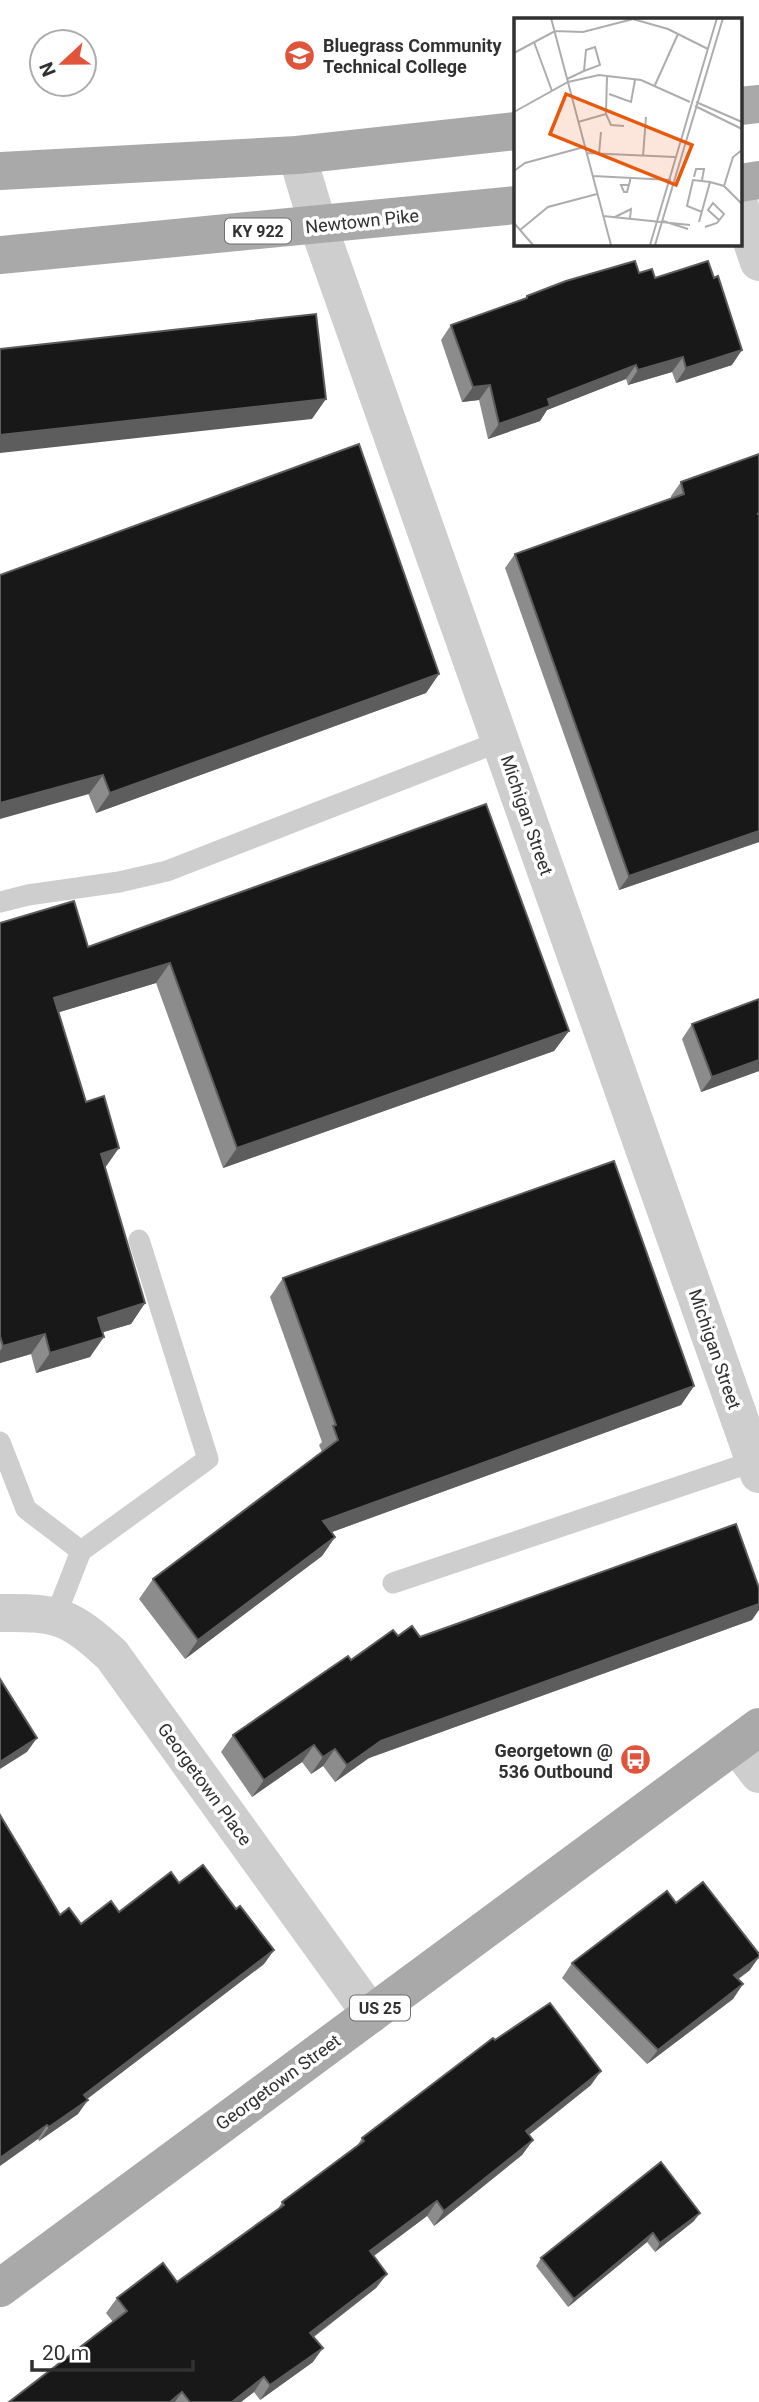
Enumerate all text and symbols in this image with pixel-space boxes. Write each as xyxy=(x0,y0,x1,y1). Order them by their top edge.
inset map xyxy=(514,18,742,245)
north arrow xyxy=(28,28,98,98)
place label: Bluegrass Community Technical College xyxy=(323,35,502,77)
school or university icon: Bluegrass Community Technical College xyxy=(283,38,317,72)
text: N xyxy=(35,59,61,80)
street label: Newtown Pike xyxy=(304,205,420,237)
road number: KY 922 xyxy=(225,218,291,244)
street label: Michigan Street xyxy=(497,752,557,878)
street label: Michigan Street xyxy=(685,1286,745,1412)
street label: Georgetown Place xyxy=(154,1719,256,1849)
place label: Georgetown @ 536 Outbound xyxy=(494,1740,613,1782)
bus stop icon: Georgetown @ 536 Outbound xyxy=(619,1743,653,1777)
road number: US 25 xyxy=(350,1996,410,2020)
street label: Georgetown Street xyxy=(212,2030,345,2134)
scale bar xyxy=(32,2328,192,2372)
text: 20 m xyxy=(42,2341,89,2365)

